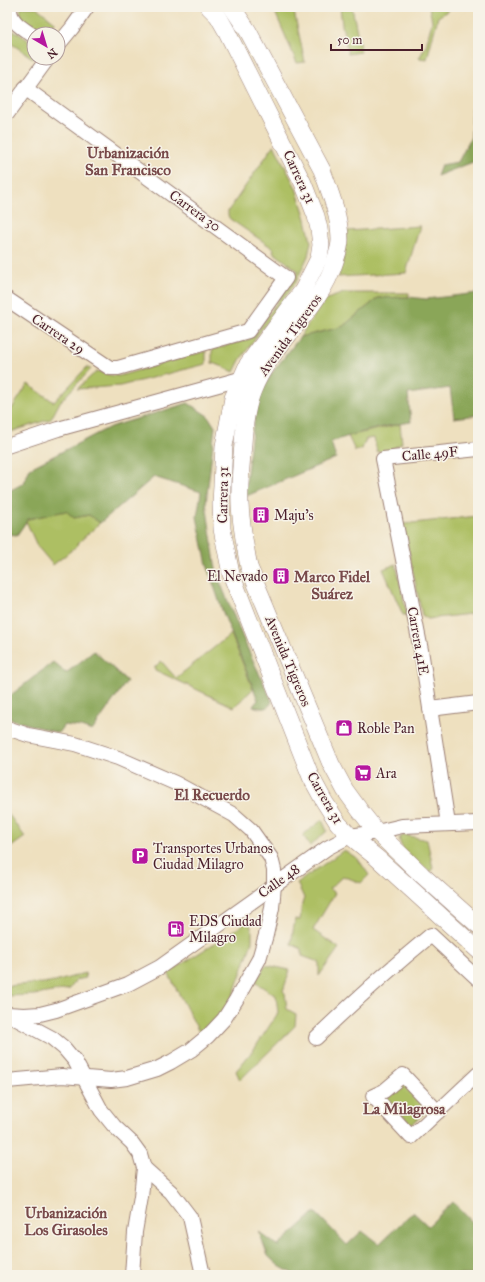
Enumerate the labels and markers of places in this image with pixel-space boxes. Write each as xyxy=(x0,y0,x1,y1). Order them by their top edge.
building icon: Maju's xyxy=(251,505,271,525)
place label: Maju's xyxy=(274,507,314,524)
building icon: El Nevado xyxy=(271,566,291,586)
place label: El Nevado xyxy=(207,568,268,585)
shop icon: Roble Pan xyxy=(334,718,354,738)
place label: Roble Pan xyxy=(357,720,415,737)
supermarket icon: Ara xyxy=(353,763,373,783)
place label: Ara xyxy=(375,765,397,782)
place label: Transportes Urbanos Ciudad Milagro xyxy=(153,840,273,873)
parking icon: Transportes Urbanos Ciudad Milagro xyxy=(130,846,150,866)
place label: EDS Ciudad Milagro xyxy=(189,913,262,946)
fuel station icon: EDS Ciudad Milagro xyxy=(166,919,186,939)

